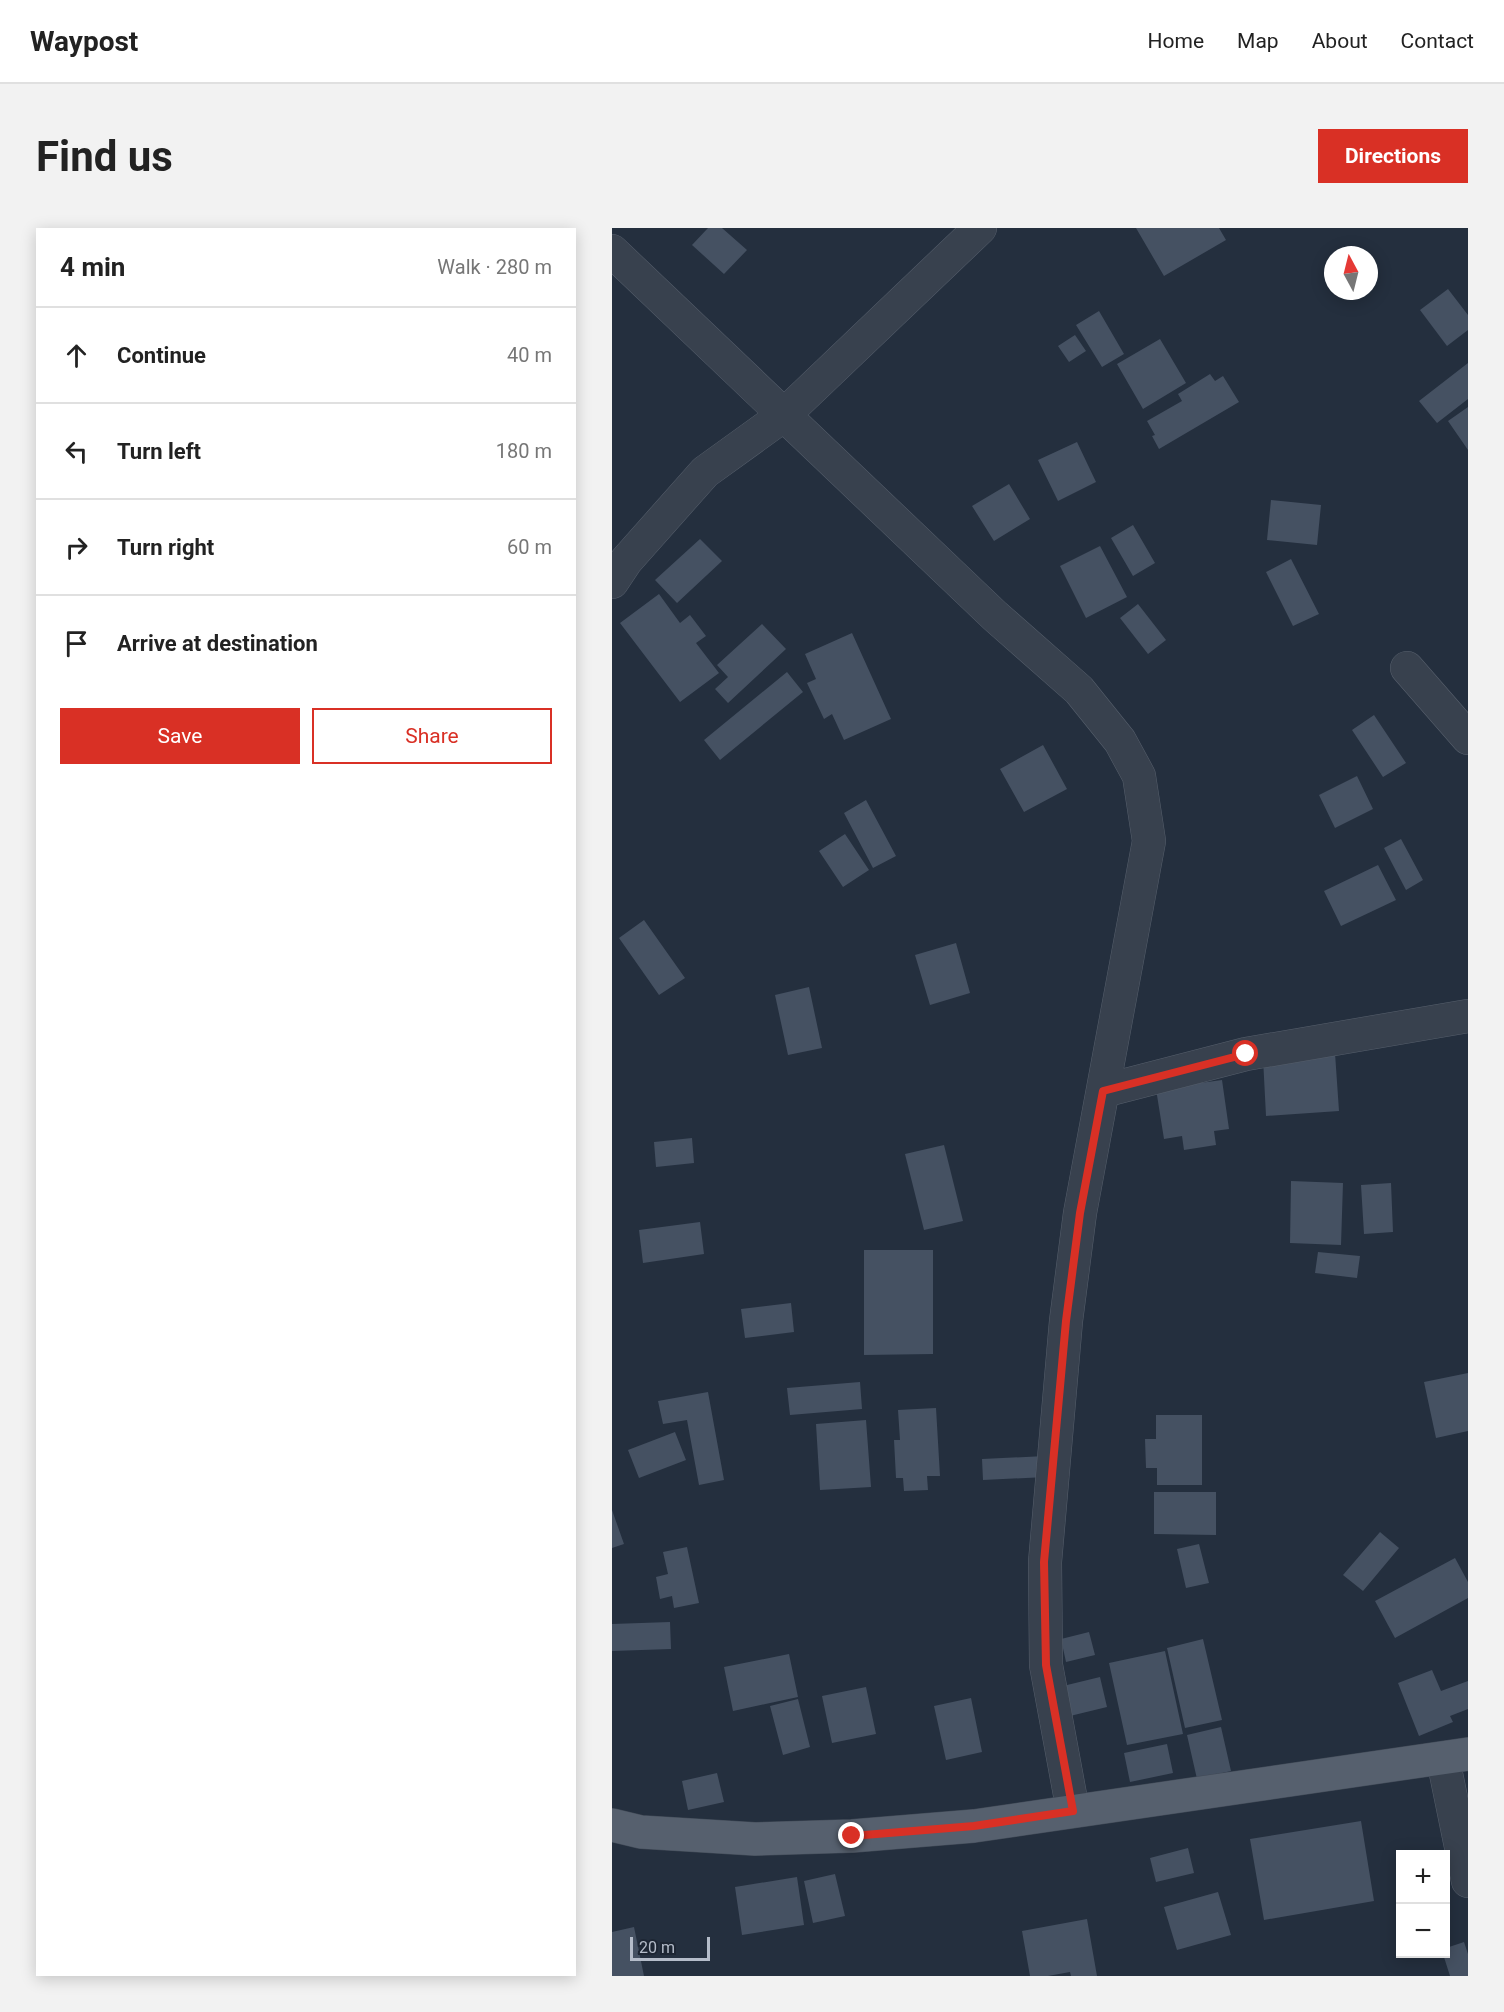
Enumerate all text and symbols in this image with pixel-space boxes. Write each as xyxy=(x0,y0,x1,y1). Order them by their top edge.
text: Waypost xyxy=(30,25,138,58)
text: Home xyxy=(1148,29,1204,53)
text: Map xyxy=(1237,29,1279,53)
text: About xyxy=(1312,29,1368,53)
text: Contact xyxy=(1401,29,1474,53)
button: Directions xyxy=(1318,129,1468,183)
text: Find us xyxy=(36,132,173,181)
north arrow xyxy=(1324,246,1378,300)
text: 4 min xyxy=(60,252,125,282)
text: Walk · 280 m xyxy=(437,255,552,279)
icon: ahead xyxy=(60,339,93,372)
text: Continue xyxy=(117,343,206,368)
text: 40 m xyxy=(507,343,552,367)
icon: left xyxy=(60,435,93,468)
text: Turn left xyxy=(117,439,201,464)
text: 180 m xyxy=(496,439,552,463)
icon: right xyxy=(60,531,93,564)
text: Turn right xyxy=(117,535,214,560)
text: 60 m xyxy=(507,535,552,559)
icon: arrive xyxy=(60,627,93,660)
text: Arrive at destination xyxy=(117,631,318,656)
button: Save xyxy=(60,708,300,764)
button: Share xyxy=(312,708,552,764)
route start xyxy=(1232,1040,1258,1066)
route end xyxy=(838,1822,864,1848)
map controls xyxy=(1396,1850,1450,1958)
button: + xyxy=(1396,1850,1450,1904)
button: − xyxy=(1396,1904,1450,1958)
scale bar xyxy=(630,1934,710,1962)
text: 20 m xyxy=(639,1938,675,1957)

